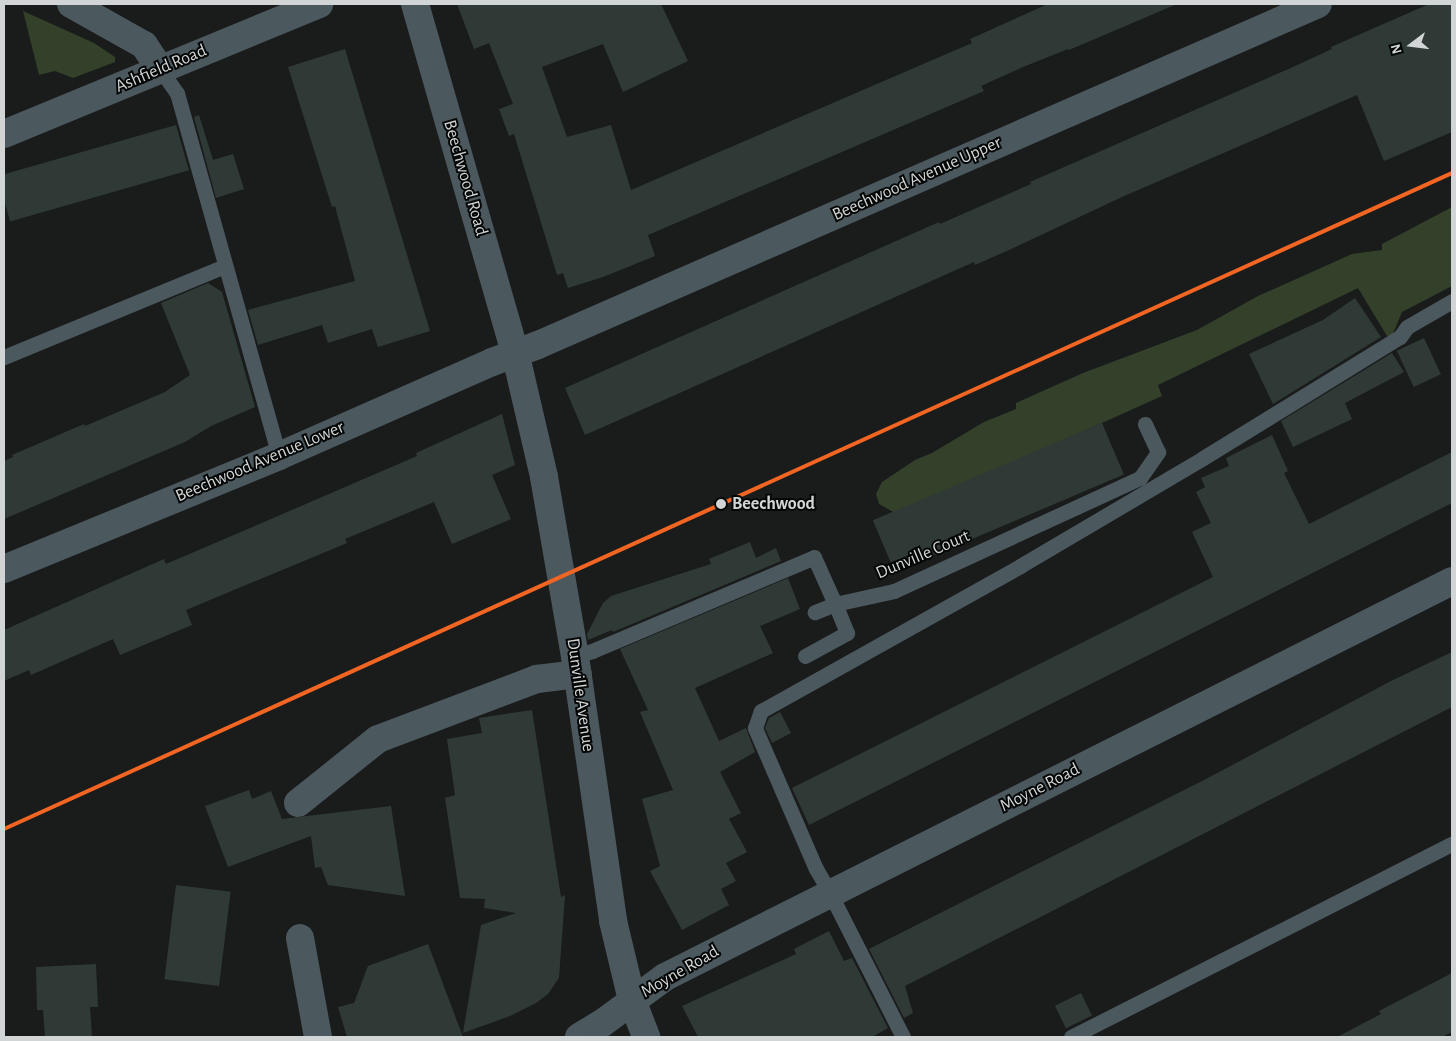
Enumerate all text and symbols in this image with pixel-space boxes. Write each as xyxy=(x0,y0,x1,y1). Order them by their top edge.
north arrow xyxy=(1386,20,1436,70)
street label: Ashfield Road xyxy=(112,40,210,98)
text: N xyxy=(1388,42,1405,55)
street label: Beechwood Road xyxy=(438,118,492,238)
street label: Beechwood Avenue Upper xyxy=(829,132,1005,226)
street label: Beechwood Avenue Lower xyxy=(172,417,348,507)
place label: Beechwood xyxy=(732,493,815,515)
marker: Beechwood xyxy=(714,497,728,511)
street label: Dunville Court xyxy=(873,526,973,584)
street label: Dunville Avenue xyxy=(561,637,599,753)
street label: Moyne Road xyxy=(997,759,1083,817)
street label: Moyne Road xyxy=(637,941,723,1003)

